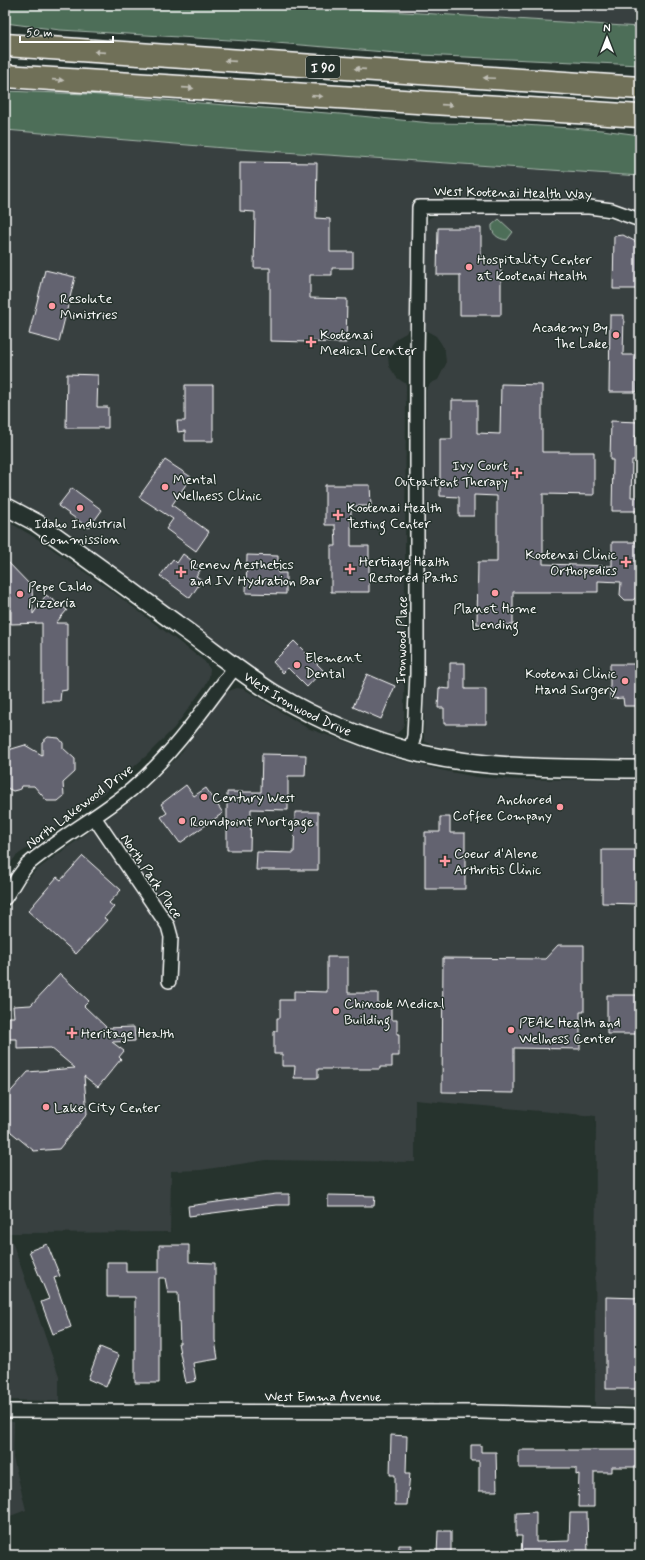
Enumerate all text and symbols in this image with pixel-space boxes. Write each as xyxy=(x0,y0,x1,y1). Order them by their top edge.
scale bar xyxy=(20,18,113,44)
north arrow xyxy=(587,18,627,58)
text: N xyxy=(603,22,611,36)
text: 50 m xyxy=(26,25,53,41)
one-way arrow xyxy=(94,49,106,56)
road number: I 90 xyxy=(306,56,340,78)
one-way arrow xyxy=(224,57,236,64)
one-way arrow xyxy=(354,66,366,73)
one-way arrow xyxy=(483,75,495,82)
one-way arrow xyxy=(52,76,64,83)
one-way arrow xyxy=(182,85,195,91)
one-way arrow xyxy=(311,93,323,100)
one-way arrow xyxy=(441,101,453,108)
street label: West Kootenai Health Way xyxy=(434,183,592,203)
place label: Hospitality Center at Kootenai Health xyxy=(477,251,592,285)
marker: Hospitality Center at Kootenai Health xyxy=(464,262,474,272)
place label: Resolute Ministries xyxy=(60,290,117,324)
marker: Resolute Ministries xyxy=(47,301,57,311)
place label: Academy By The Lake xyxy=(532,319,608,353)
place label: Kootenai Medical Center xyxy=(320,326,417,360)
marker: Academy By The Lake xyxy=(611,330,621,340)
marker: Kootenai Medical Center xyxy=(305,336,317,348)
place label: Ivy Court Outpaitent Therapy xyxy=(394,457,508,491)
marker: Ivy Court Outpaitent Therapy xyxy=(511,467,523,479)
place label: Mental Wellness Clinic xyxy=(173,471,263,505)
marker: Mental Wellness Clinic xyxy=(160,482,170,492)
place label: Kootenai Health Testing Center xyxy=(347,499,442,535)
marker: Idaho Industrial Commission xyxy=(75,503,85,513)
marker: Kootenai Health Testing Center xyxy=(332,509,344,521)
place label: Idaho Industrial Commission xyxy=(34,515,126,549)
place label: Kootenai Clinic Orthopedics xyxy=(525,546,618,580)
place label: Hertiage Health - Restored Paths xyxy=(359,553,458,587)
place label: Renew Aesthetics and IV Hydration Bar xyxy=(190,556,322,590)
marker: Kootenai Clinic Orthopedics xyxy=(620,556,632,568)
marker: Hertiage Health - Restored Paths xyxy=(344,563,356,575)
marker: Renew Aesthetics and IV Hydration Bar xyxy=(175,566,187,578)
place label: Pepe Caldo Pizzeria xyxy=(28,578,92,612)
marker: Planet Home Lending xyxy=(490,588,500,598)
marker: Pepe Caldo Pizzeria xyxy=(15,589,25,599)
street label: Ironwood Place xyxy=(392,596,412,684)
place label: Planet Home Lending xyxy=(453,600,537,636)
place label: Element Dental xyxy=(305,649,363,683)
marker: Element Dental xyxy=(292,660,302,670)
place label: Kootenai Clinic Hand Surgery xyxy=(525,665,618,700)
street label: West Ironwood Drive xyxy=(240,668,354,741)
marker: Kootenai Clinic Hand Surgery xyxy=(620,676,630,686)
street label: North Lakewood Drive xyxy=(22,760,137,853)
place label: Century West xyxy=(212,789,295,807)
place label: Anchored Coffee Company xyxy=(453,791,552,825)
marker: Century West xyxy=(199,792,209,802)
marker: Anchored Coffee Company xyxy=(555,802,565,812)
place label: Roundpoint Mortgage xyxy=(190,813,314,833)
marker: Roundpoint Mortgage xyxy=(177,816,187,826)
street label: North Park Place xyxy=(116,831,186,923)
place label: Coeur d'Alene Arthritis Clinic xyxy=(454,845,542,879)
marker: Coeur d'Alene Arthritis Clinic xyxy=(439,855,451,867)
place label: Chinook Medical Building xyxy=(344,995,444,1031)
marker: Chinook Medical Building xyxy=(331,1006,341,1016)
place label: PEAK Health and Wellness Center xyxy=(519,1014,621,1048)
place label: Heritage Health xyxy=(81,1025,175,1043)
marker: PEAK Health and Wellness Center xyxy=(506,1025,516,1035)
marker: Heritage Health xyxy=(66,1027,78,1039)
place label: Lake City Center xyxy=(54,1099,161,1117)
marker: Lake City Center xyxy=(41,1102,51,1112)
street label: West Emma Avenue xyxy=(264,1388,382,1406)

